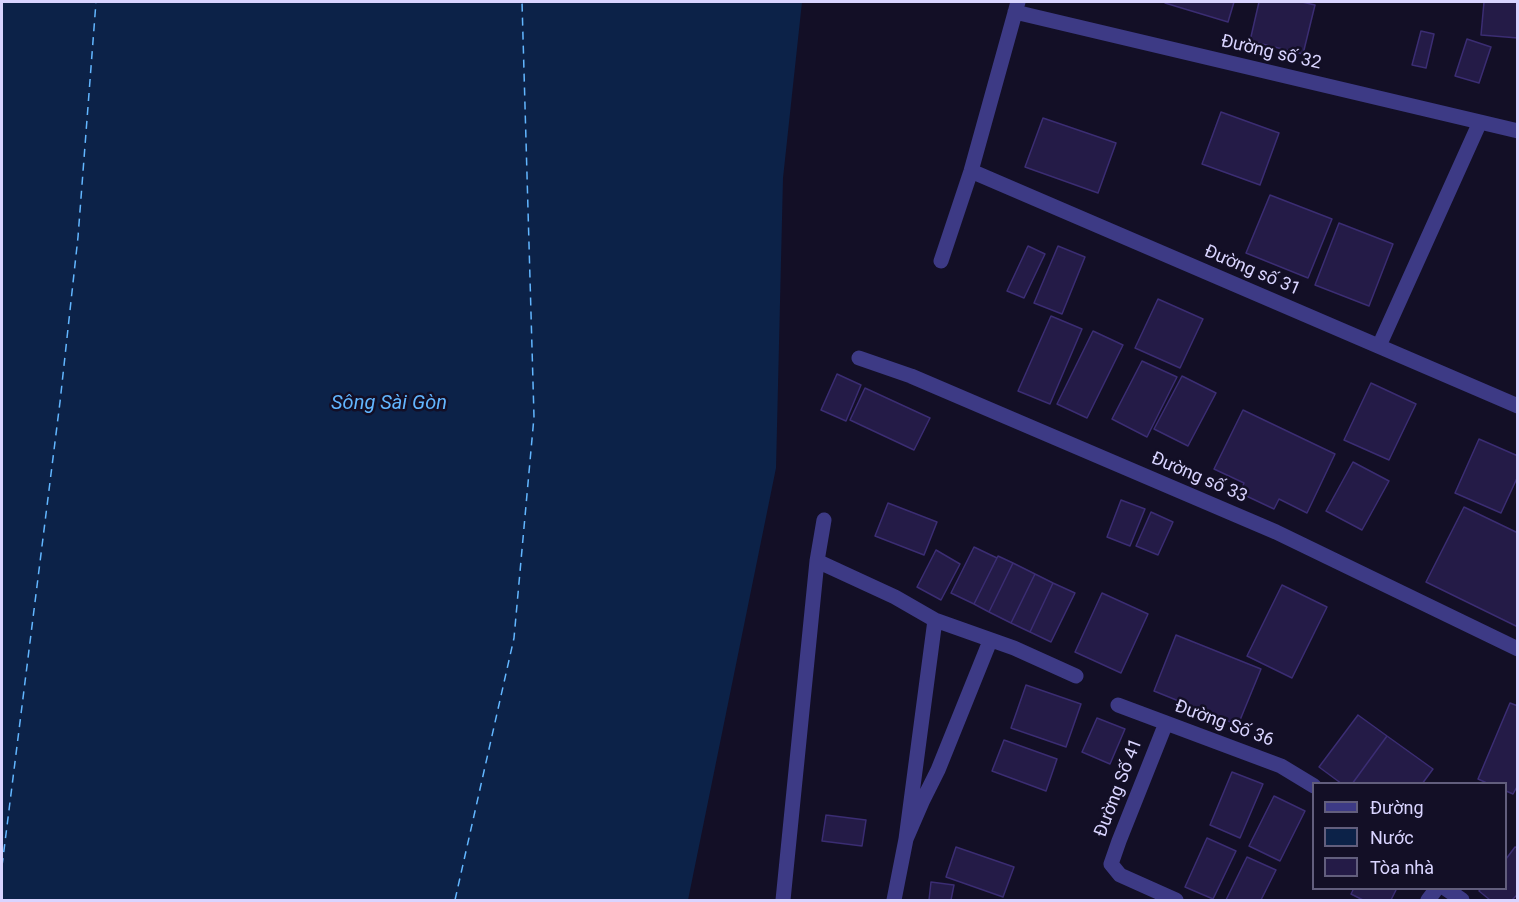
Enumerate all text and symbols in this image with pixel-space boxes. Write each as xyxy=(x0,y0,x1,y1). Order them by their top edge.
street label: Đường số 32 xyxy=(1219,31,1323,75)
street label: Đường số 31 xyxy=(1201,241,1303,301)
water label: Sông Sài Gòn xyxy=(331,392,447,416)
street label: Đường số 33 xyxy=(1148,448,1250,508)
street label: Đường Số 36 xyxy=(1172,696,1276,752)
street label: Đường Số 41 xyxy=(1090,736,1148,840)
legend xyxy=(1312,782,1507,890)
text: Đường xyxy=(1370,797,1424,818)
text: Nước xyxy=(1370,827,1414,848)
text: Tòa nhà xyxy=(1370,857,1434,878)

